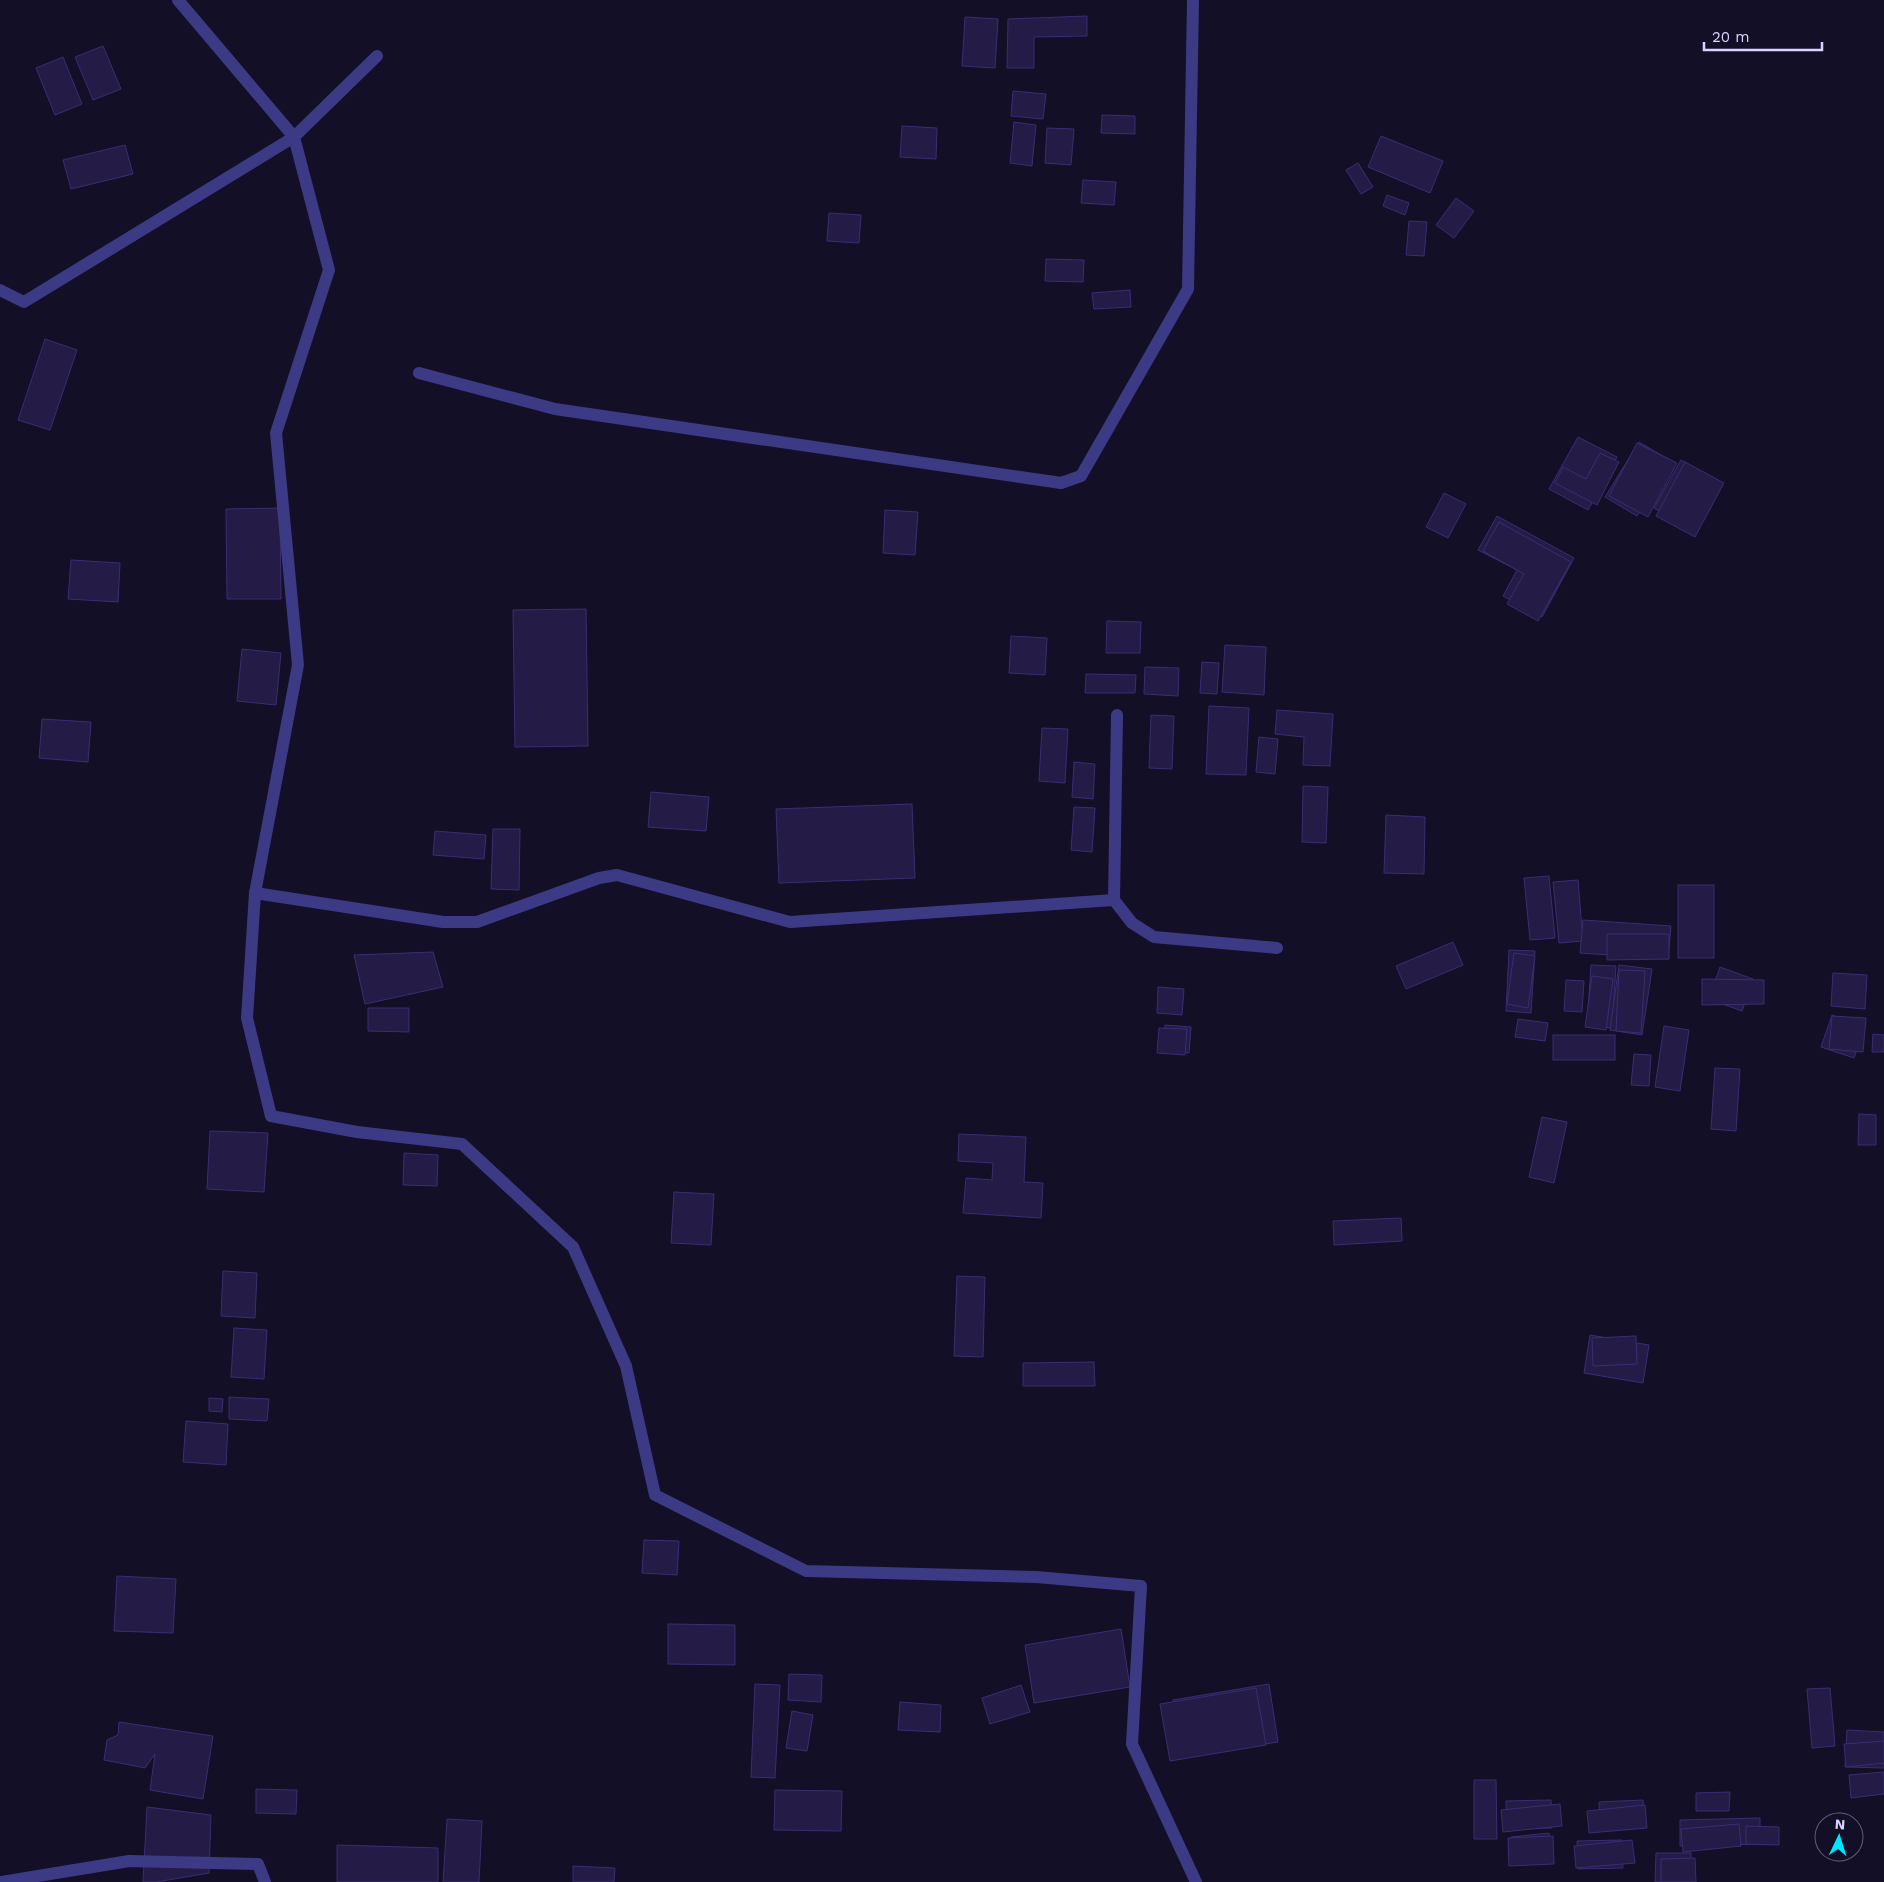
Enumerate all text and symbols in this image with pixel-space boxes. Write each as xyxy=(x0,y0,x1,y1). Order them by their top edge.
scale bar xyxy=(1704,20,1822,52)
text: 20 m xyxy=(1712,28,1750,46)
north arrow xyxy=(1814,1812,1864,1862)
text: N xyxy=(1834,1816,1846,1832)

